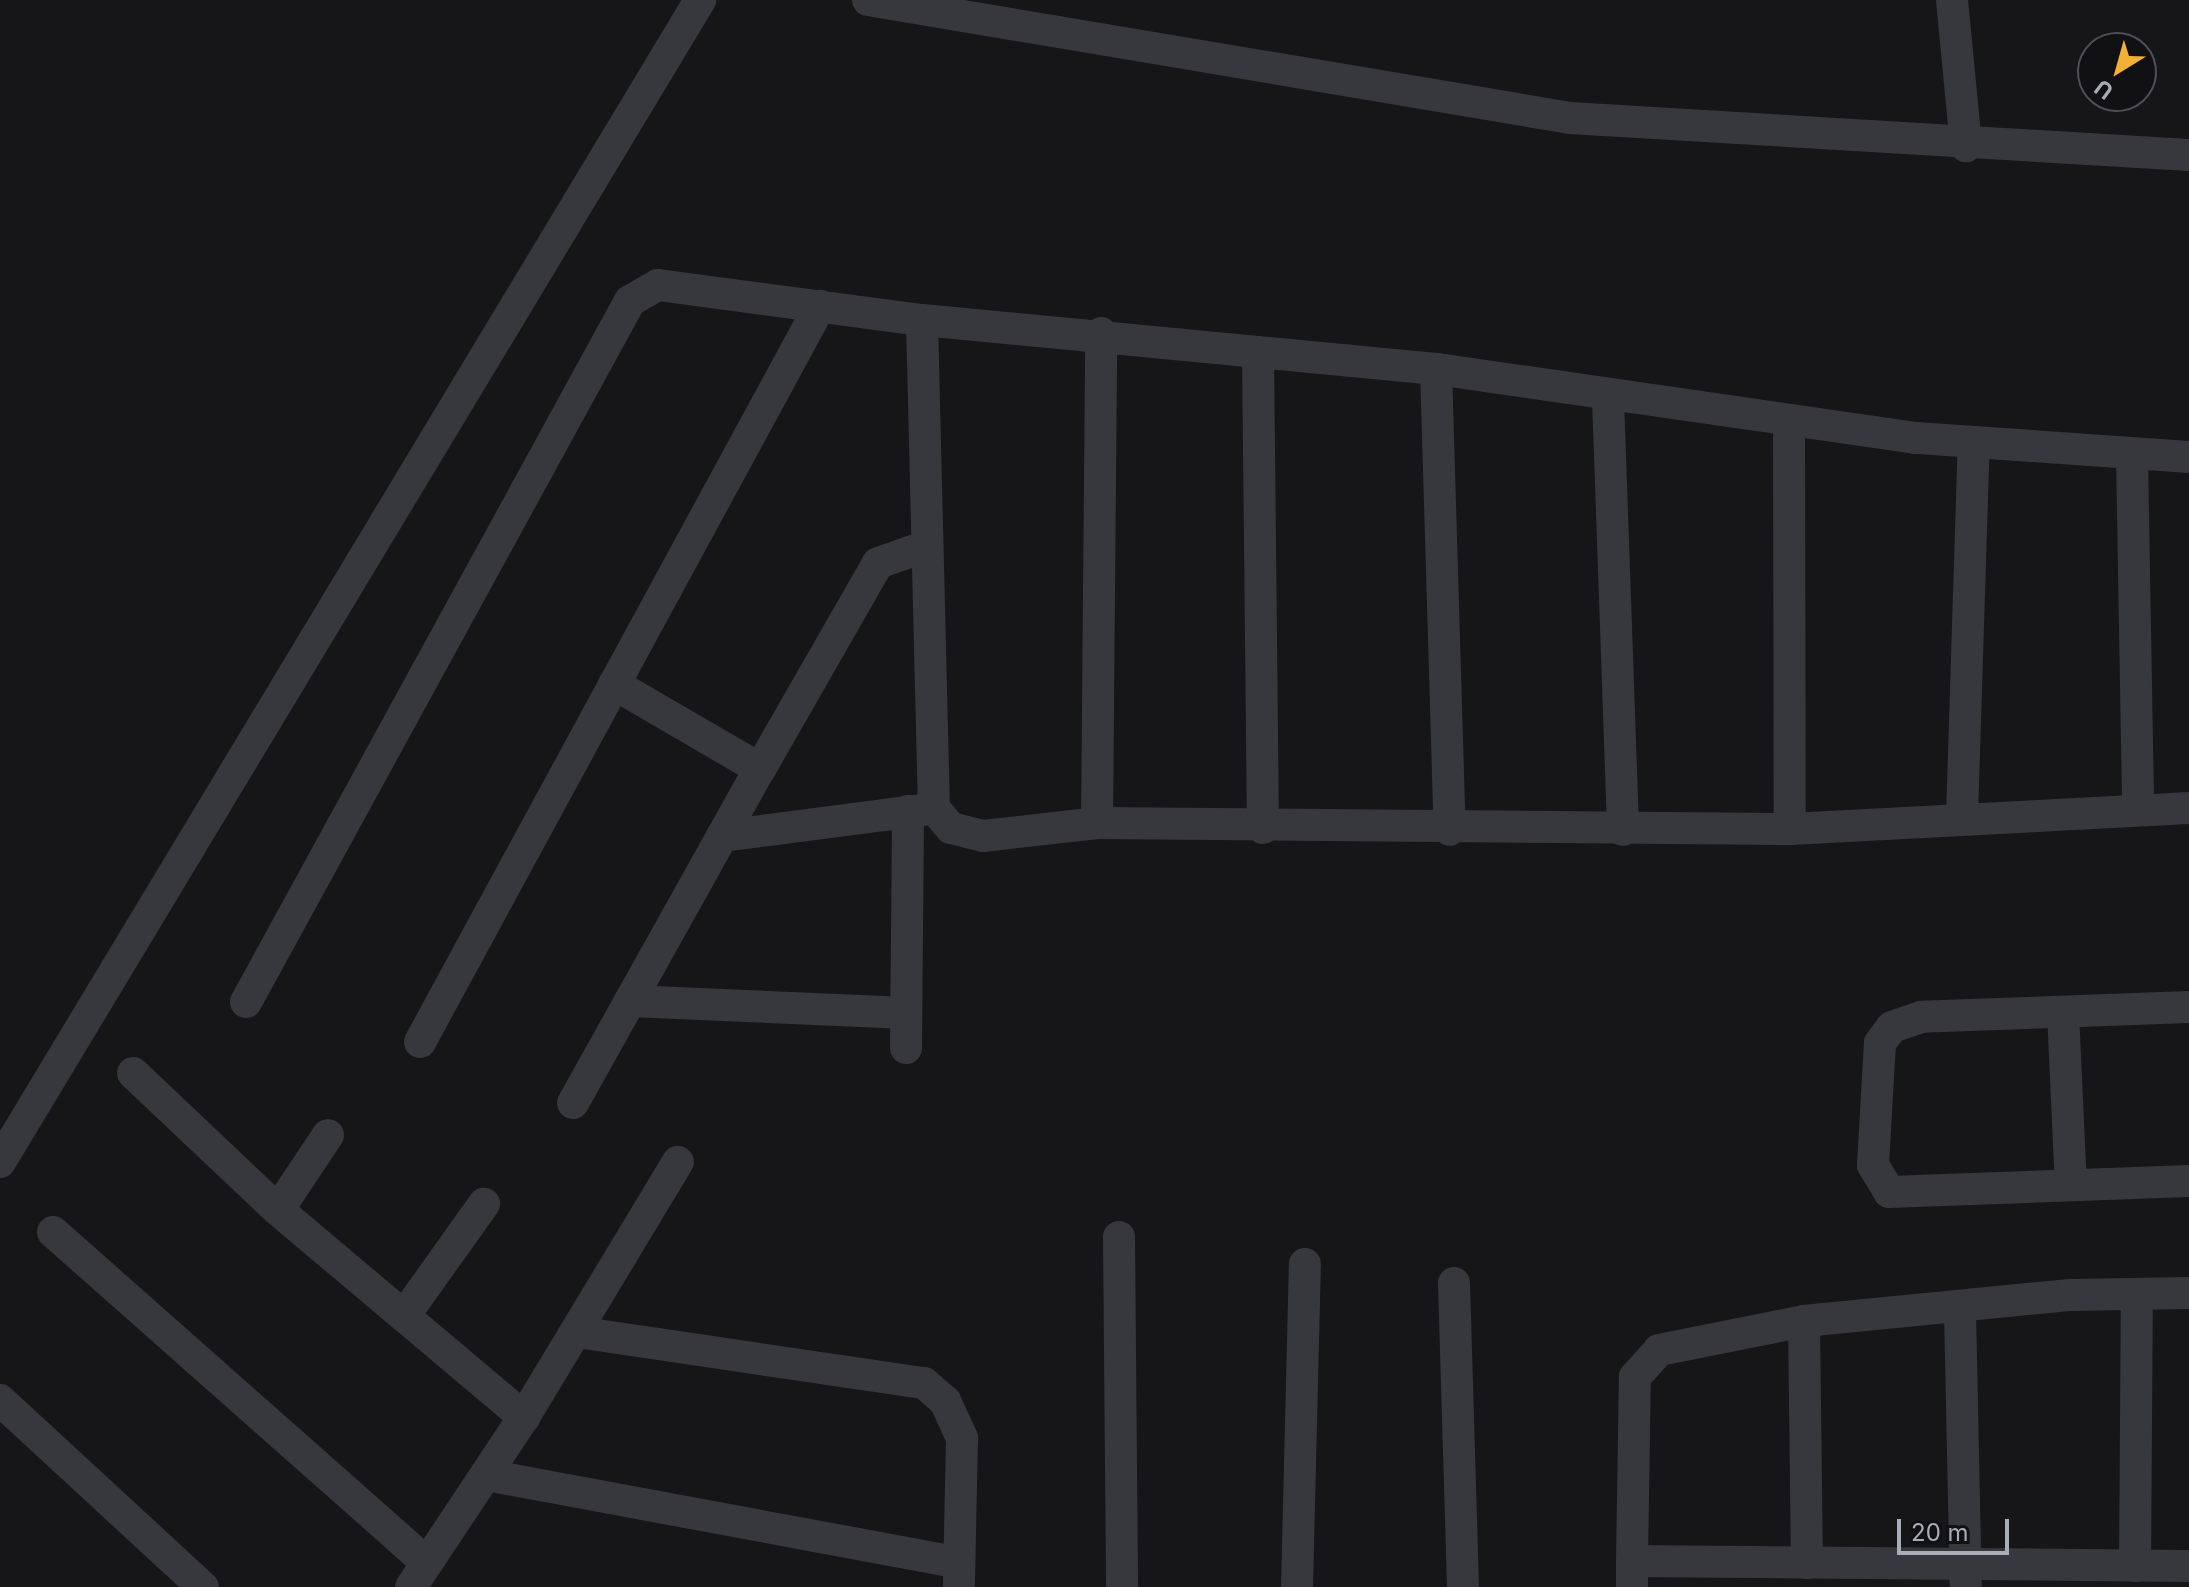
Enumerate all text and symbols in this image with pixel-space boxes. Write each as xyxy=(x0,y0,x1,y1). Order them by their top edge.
north arrow xyxy=(2077,32,2157,112)
text: U xyxy=(2090,74,2118,105)
scale bar xyxy=(1901,1503,2013,1553)
text: 20 m xyxy=(1911,1518,1969,1547)

